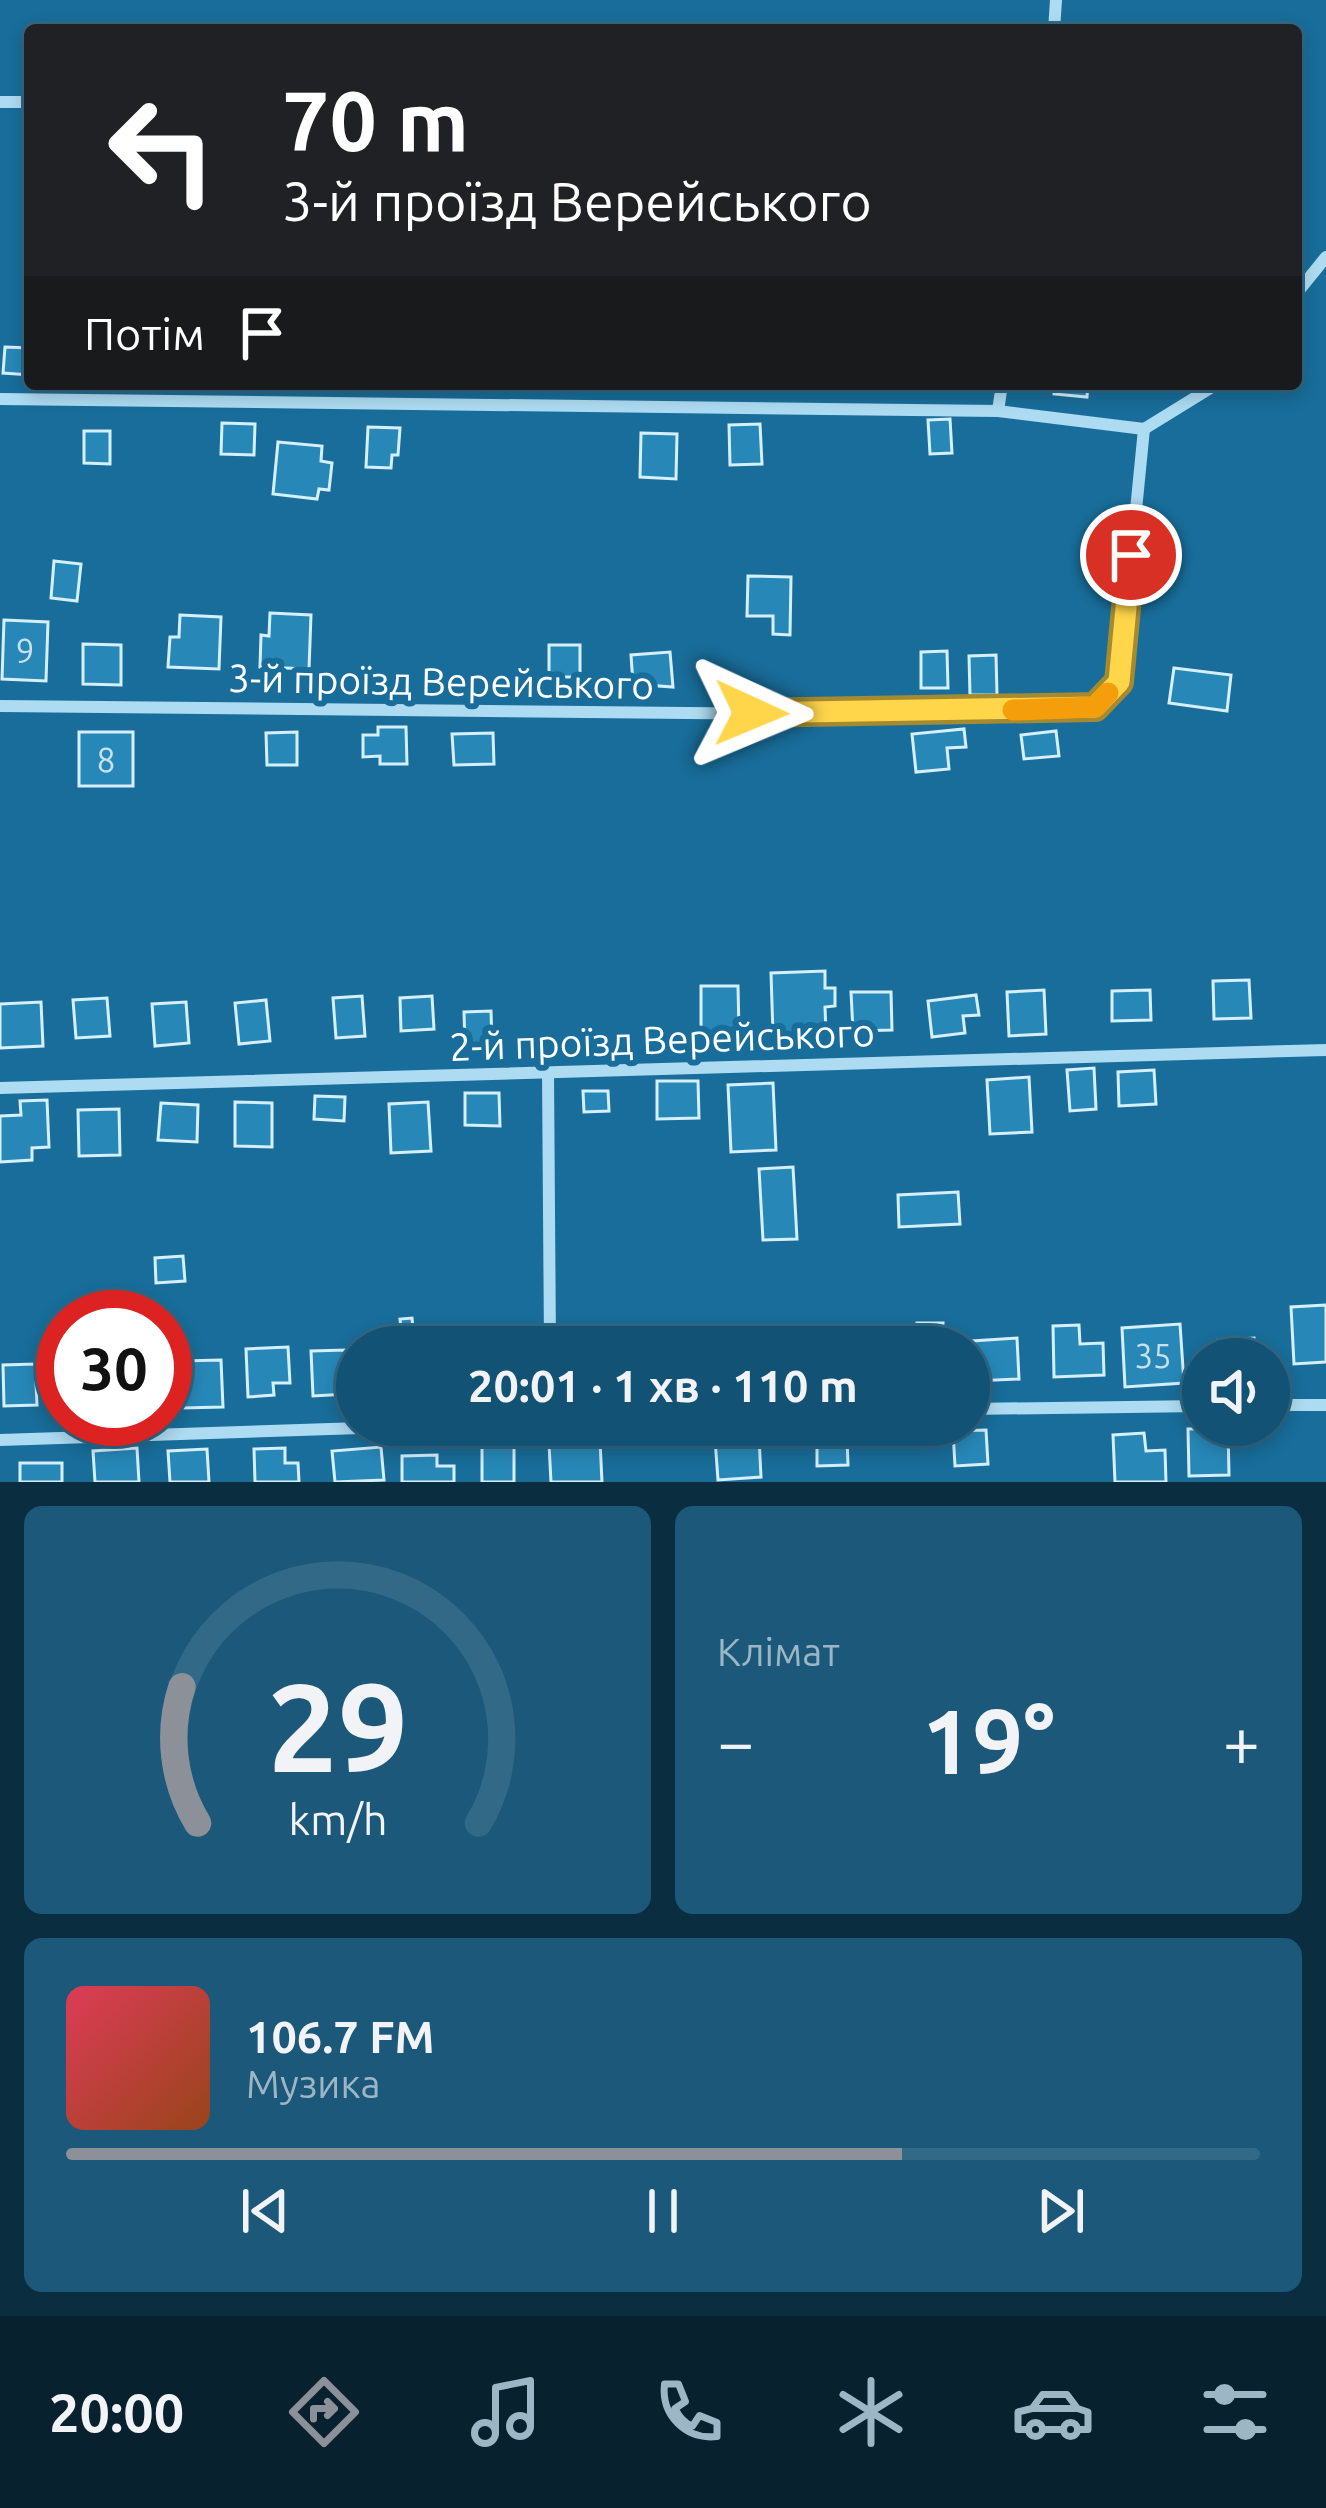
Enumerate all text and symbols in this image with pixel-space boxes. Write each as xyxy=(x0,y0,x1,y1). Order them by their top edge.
icon: left xyxy=(84,72,240,228)
text: 70 m xyxy=(282,73,469,167)
text: 3-й проїзд Верейського xyxy=(282,171,872,231)
icon: arrive xyxy=(229,300,295,366)
text: Потім xyxy=(84,308,205,359)
pin xyxy=(1080,504,1182,606)
icon: arrive xyxy=(1098,522,1164,588)
house number: 9 xyxy=(16,632,34,669)
position arrow xyxy=(688,650,814,776)
street label: 3-й проїзд Верейського xyxy=(228,656,654,706)
house number: 8 xyxy=(97,741,115,778)
street label: 2-й проїзд Верейського xyxy=(448,1010,876,1068)
speed limit sign: 30 xyxy=(36,1290,192,1446)
house number: 35 xyxy=(1134,1337,1172,1374)
map controls xyxy=(1182,1338,1290,1446)
button: sound xyxy=(1182,1338,1290,1446)
text: 20:01 · 1 хв · 110 m xyxy=(468,1360,858,1411)
text: Клімат xyxy=(717,1630,840,1673)
text: 29 xyxy=(267,1656,408,1796)
text: 19° xyxy=(922,1690,1055,1791)
text: − xyxy=(717,1704,754,1778)
text: + xyxy=(1223,1704,1260,1778)
text: km/h xyxy=(288,1795,387,1843)
text: 106.7 FM xyxy=(246,2011,435,2062)
text: Музика xyxy=(246,2062,381,2105)
icon: previous xyxy=(232,2178,298,2244)
icon: pause xyxy=(630,2178,696,2244)
icon: next xyxy=(1028,2178,1094,2244)
icon: directions xyxy=(282,2370,366,2454)
icon: music xyxy=(464,2370,548,2454)
icon: phone xyxy=(647,2370,731,2454)
icon: climate xyxy=(829,2370,913,2454)
icon: car xyxy=(1011,2370,1095,2454)
icon: filters xyxy=(1193,2370,1277,2454)
text: 20:00 xyxy=(49,2382,184,2442)

